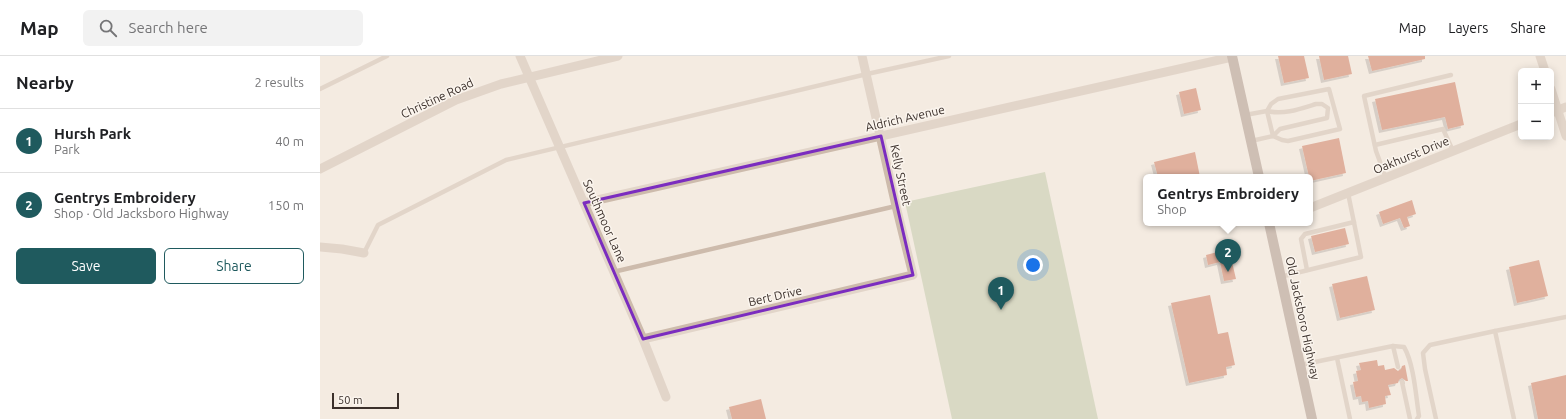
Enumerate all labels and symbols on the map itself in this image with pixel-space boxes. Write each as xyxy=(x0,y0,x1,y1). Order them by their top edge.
street label: Christine Road xyxy=(399,76,475,120)
street label: Aldrich Avenue xyxy=(864,103,946,133)
street label: Oakhurst Drive xyxy=(1371,134,1451,176)
street label: Kelly Street xyxy=(888,143,914,207)
street label: Southmoor Lane xyxy=(581,178,629,264)
pin: 2 xyxy=(1215,239,1241,272)
your location xyxy=(1023,255,1043,275)
street label: Old Jacksboro Highway xyxy=(1284,255,1322,381)
pin: 1 xyxy=(988,277,1014,310)
street label: Bert Drive xyxy=(747,284,803,308)
scale bar xyxy=(332,391,399,410)

